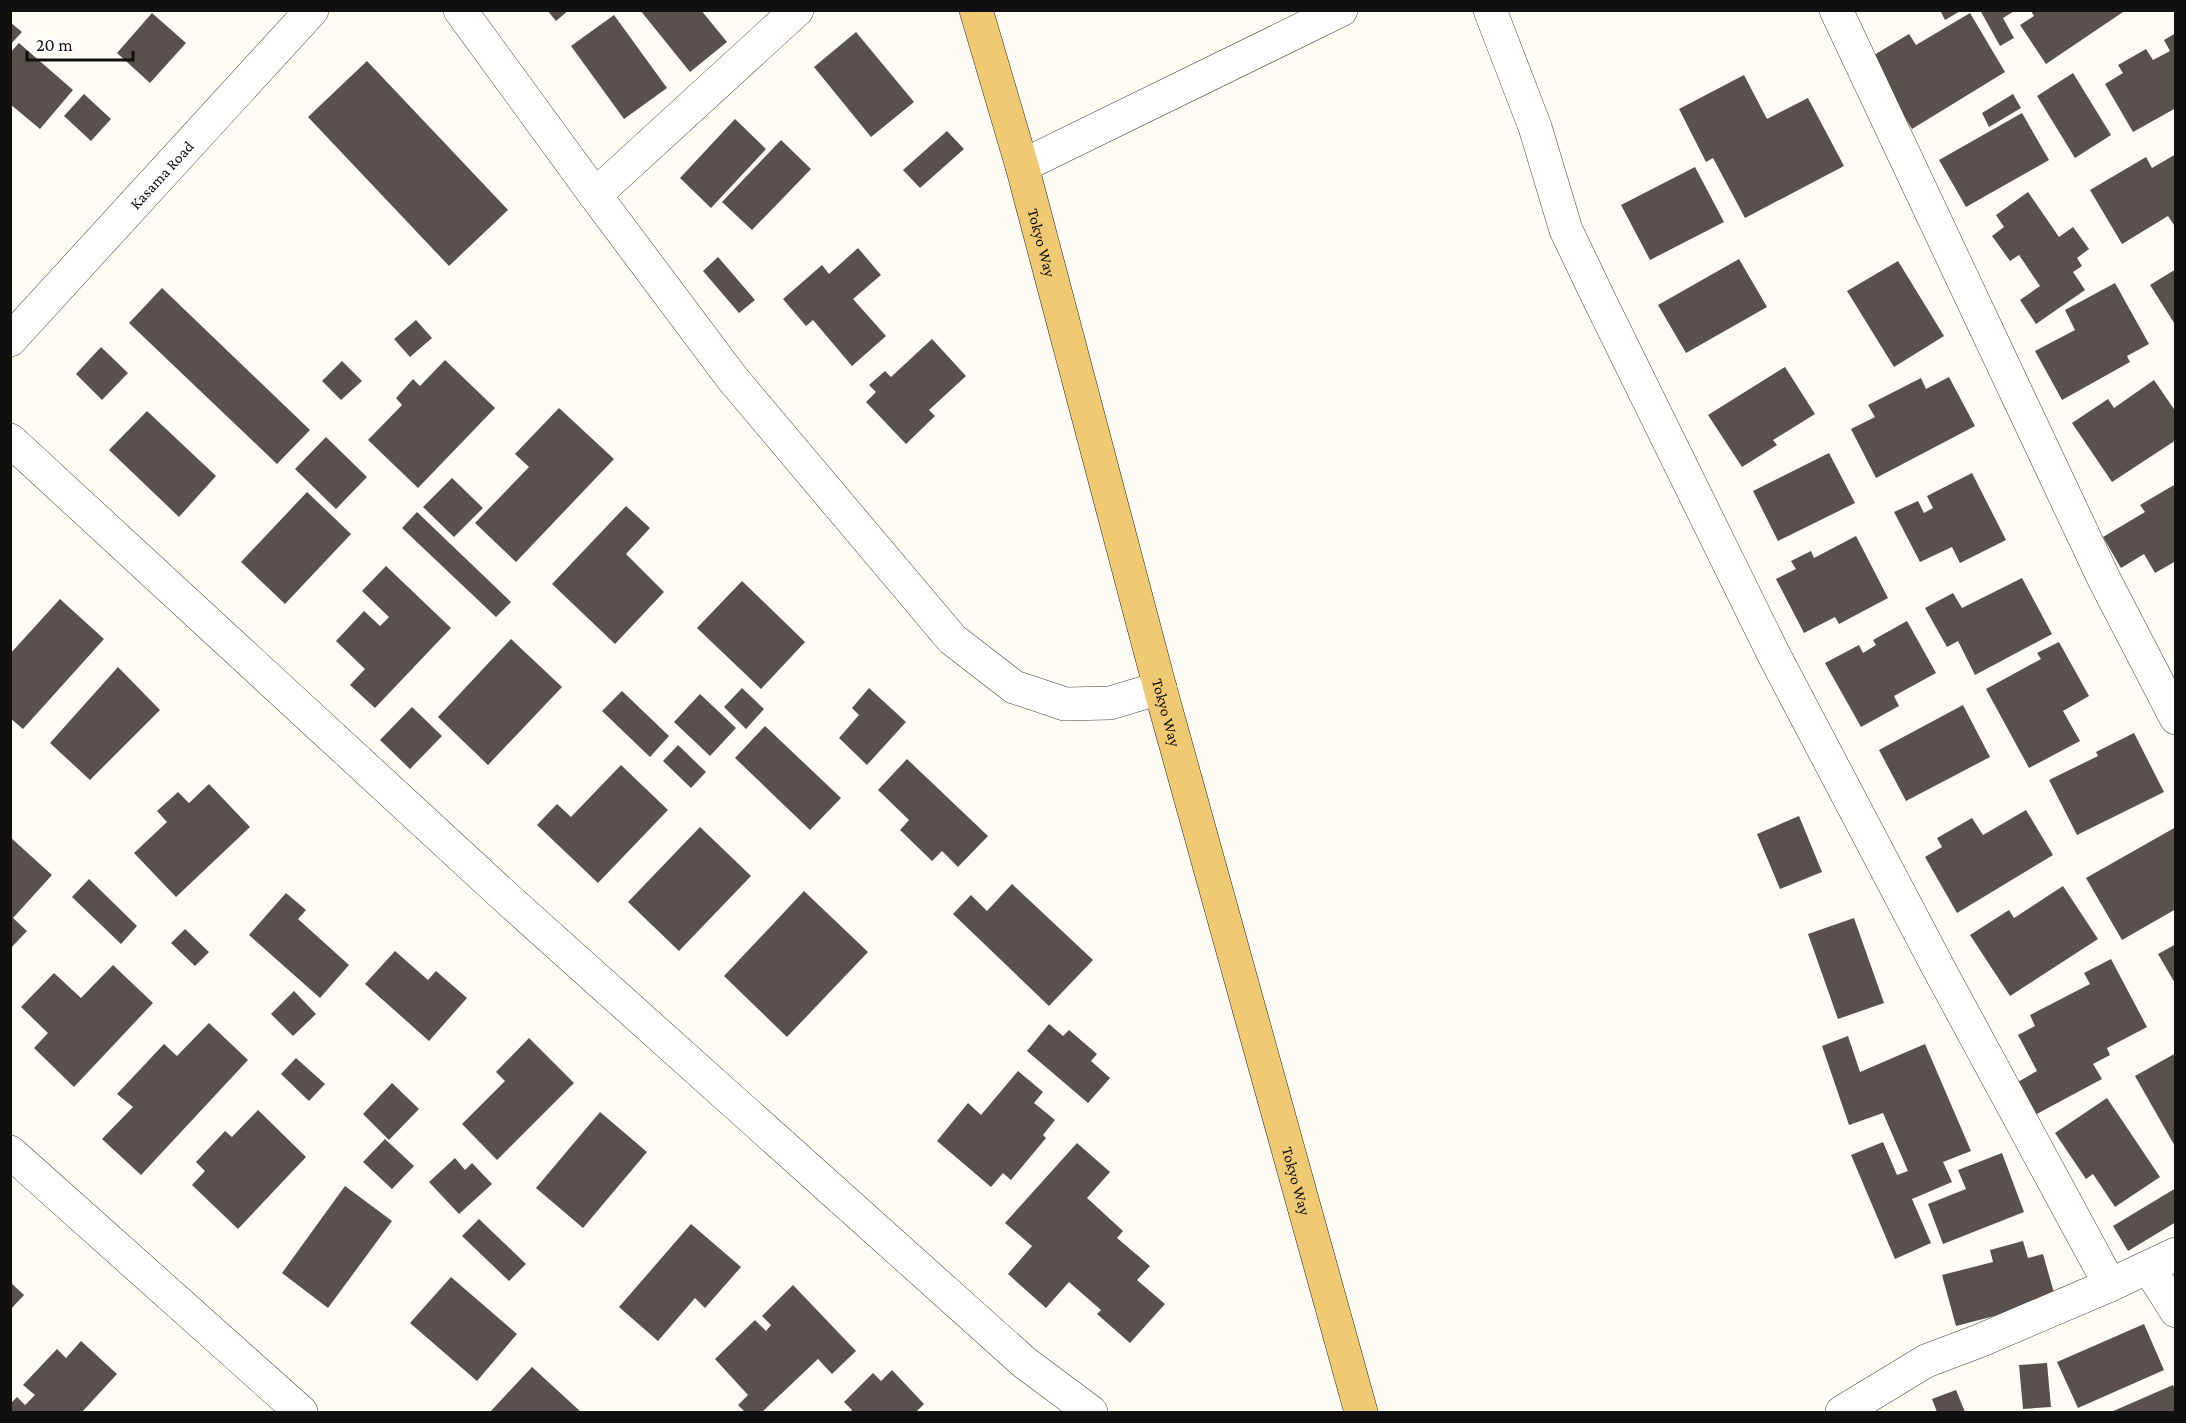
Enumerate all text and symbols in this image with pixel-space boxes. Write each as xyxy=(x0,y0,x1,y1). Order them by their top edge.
scale bar xyxy=(27,24,134,62)
text: 20 m xyxy=(36,35,73,55)
street label: Kasama Road xyxy=(126,137,197,212)
street label: Tokyo Way xyxy=(1025,207,1059,280)
street label: Tokyo Way xyxy=(1149,677,1184,750)
street label: Tokyo Way xyxy=(1279,1145,1314,1218)

